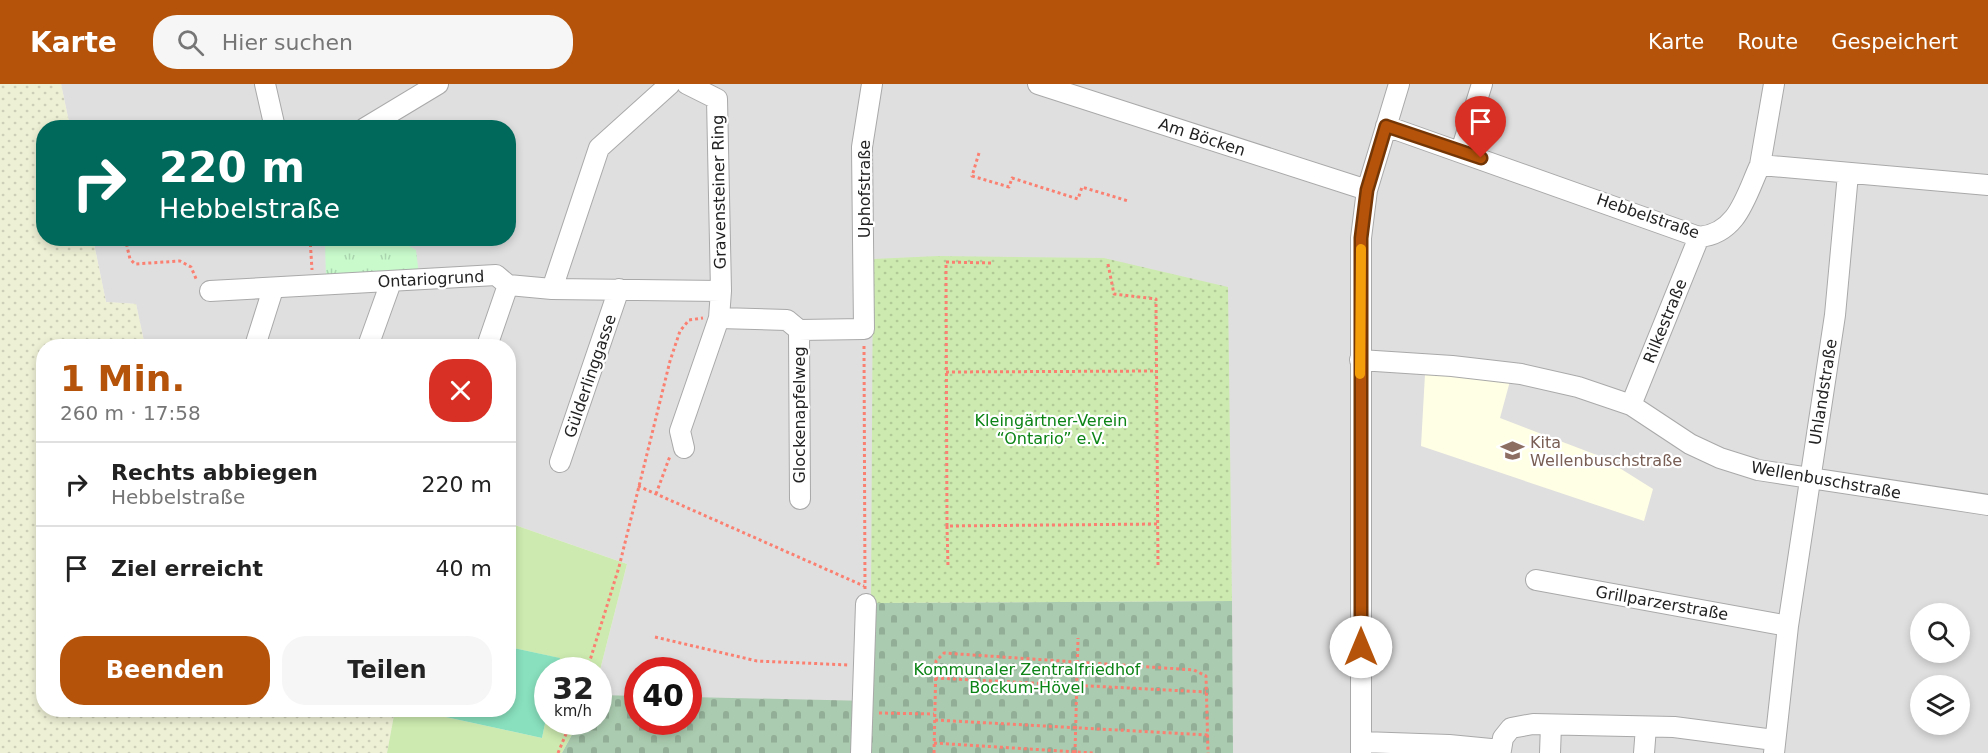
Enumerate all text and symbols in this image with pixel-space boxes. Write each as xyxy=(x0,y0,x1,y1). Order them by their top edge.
search box xyxy=(153,15,573,69)
text: Karte xyxy=(30,26,117,59)
icon: search xyxy=(174,26,207,59)
text: Hier suchen xyxy=(222,30,353,55)
text: Karte xyxy=(1648,30,1704,54)
text: Route xyxy=(1737,30,1798,54)
text: Gespeichert xyxy=(1831,30,1958,54)
pin xyxy=(1455,96,1506,158)
icon: arrive xyxy=(1464,105,1497,138)
street label: Am Böcken xyxy=(1156,114,1248,160)
street label: Gravensteiner Ring xyxy=(708,115,730,269)
street label: Uphofstraße xyxy=(855,140,874,238)
text: 220 m xyxy=(159,143,305,192)
icon: right xyxy=(60,144,138,222)
street label: Hebbelstraße xyxy=(1594,190,1702,242)
text: Hebbelstraße xyxy=(159,193,340,224)
street label: Ontariogrund xyxy=(377,267,485,291)
street label: Rilkestraße xyxy=(1639,276,1691,366)
street label: Gülderlinggasse xyxy=(560,312,620,440)
street label: Uhlandstraße xyxy=(1805,338,1841,446)
street label: Glockenapfelweg xyxy=(790,346,809,484)
text: 1 Min. xyxy=(60,358,185,399)
button: close xyxy=(429,359,492,422)
text: 260 m · 17:58 xyxy=(60,401,201,425)
park label: Kleingärtner-Verein “Ontario” e.V. xyxy=(975,411,1127,448)
place label: Kita Wellenbuschstraße xyxy=(1530,433,1682,470)
school or university icon: Kita Wellenbuschstraße xyxy=(1499,438,1525,464)
street label: Wellenbuschstraße xyxy=(1749,457,1903,503)
text: Rechts abbiegen xyxy=(111,460,318,485)
icon: right xyxy=(60,468,93,501)
text: 220 m xyxy=(422,472,492,497)
text: Hebbelstraße xyxy=(111,485,245,509)
icon: arrive xyxy=(60,552,93,585)
text: Ziel erreicht xyxy=(111,556,263,581)
text: 40 m xyxy=(436,556,492,581)
street label: Grillparzerstraße xyxy=(1594,582,1730,624)
map controls xyxy=(1910,603,1970,735)
button: search xyxy=(1910,603,1970,663)
position arrow xyxy=(1329,615,1393,679)
button: Beenden xyxy=(60,636,270,705)
button: Teilen xyxy=(282,636,492,705)
speed limit sign: 40 xyxy=(624,657,702,735)
park label: Kommunaler Zentralfriedhof Bockum-Hövel xyxy=(914,660,1141,697)
text: 32 xyxy=(552,671,594,706)
button: layers xyxy=(1910,675,1970,735)
text: km/h xyxy=(554,702,592,720)

